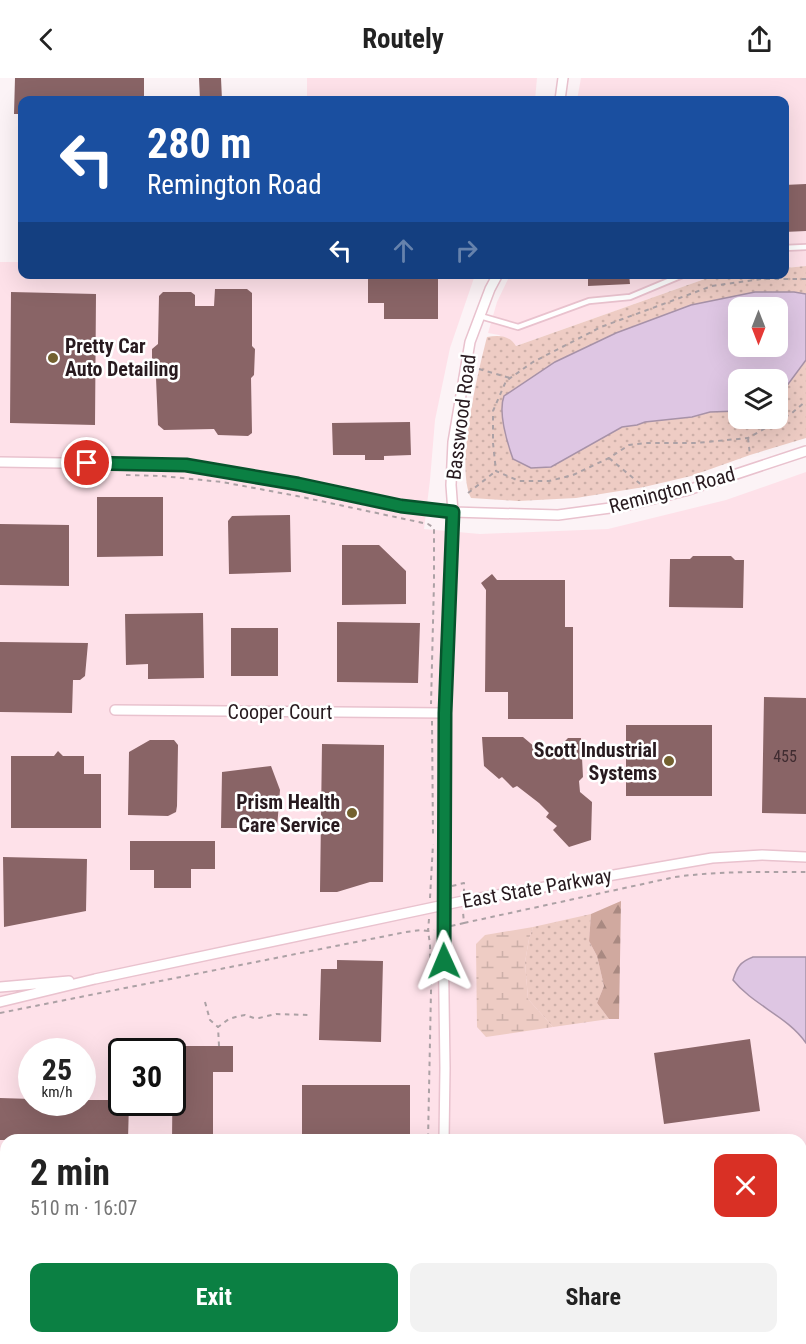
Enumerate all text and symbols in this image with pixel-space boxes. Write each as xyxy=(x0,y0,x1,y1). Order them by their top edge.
icon: back xyxy=(30,23,63,56)
text: Routely xyxy=(362,23,444,55)
icon: share xyxy=(743,23,776,56)
text: 280 m xyxy=(147,119,252,168)
icon: left xyxy=(48,120,126,198)
text: Remington Road xyxy=(147,169,322,201)
icon: left xyxy=(324,234,357,267)
icon: ahead xyxy=(387,234,420,267)
icon: right xyxy=(450,234,483,267)
north arrow xyxy=(728,297,788,357)
map controls xyxy=(728,297,788,429)
place label: Pretty Car Auto Detailing xyxy=(65,334,179,381)
marker: Pretty Car Auto Detailing xyxy=(46,351,60,365)
street label: Basswood Road xyxy=(441,353,481,481)
button: layers xyxy=(728,369,788,429)
pin xyxy=(61,437,112,488)
icon: arrive xyxy=(70,446,103,479)
street label: Remington Road xyxy=(606,462,738,518)
street label: Cooper Court xyxy=(228,700,333,724)
place label: Scott Industrial Systems xyxy=(534,738,657,785)
house number: 455 xyxy=(773,747,797,766)
marker: Scott Industrial Systems xyxy=(662,754,676,768)
place label: Prism Health Care Service xyxy=(236,790,340,837)
marker: Prism Health Care Service xyxy=(345,806,359,820)
street label: East State Parkway xyxy=(460,863,614,913)
position arrow xyxy=(412,929,476,993)
speed limit sign: 30 xyxy=(108,1038,186,1116)
text: 25 xyxy=(42,1052,72,1087)
text: km/h xyxy=(42,1083,72,1101)
text: 2 min xyxy=(30,1152,110,1194)
button: close xyxy=(714,1154,777,1217)
text: 510 m · 16:07 xyxy=(30,1196,137,1220)
button: Exit xyxy=(30,1263,398,1332)
button: Share xyxy=(410,1263,777,1332)

